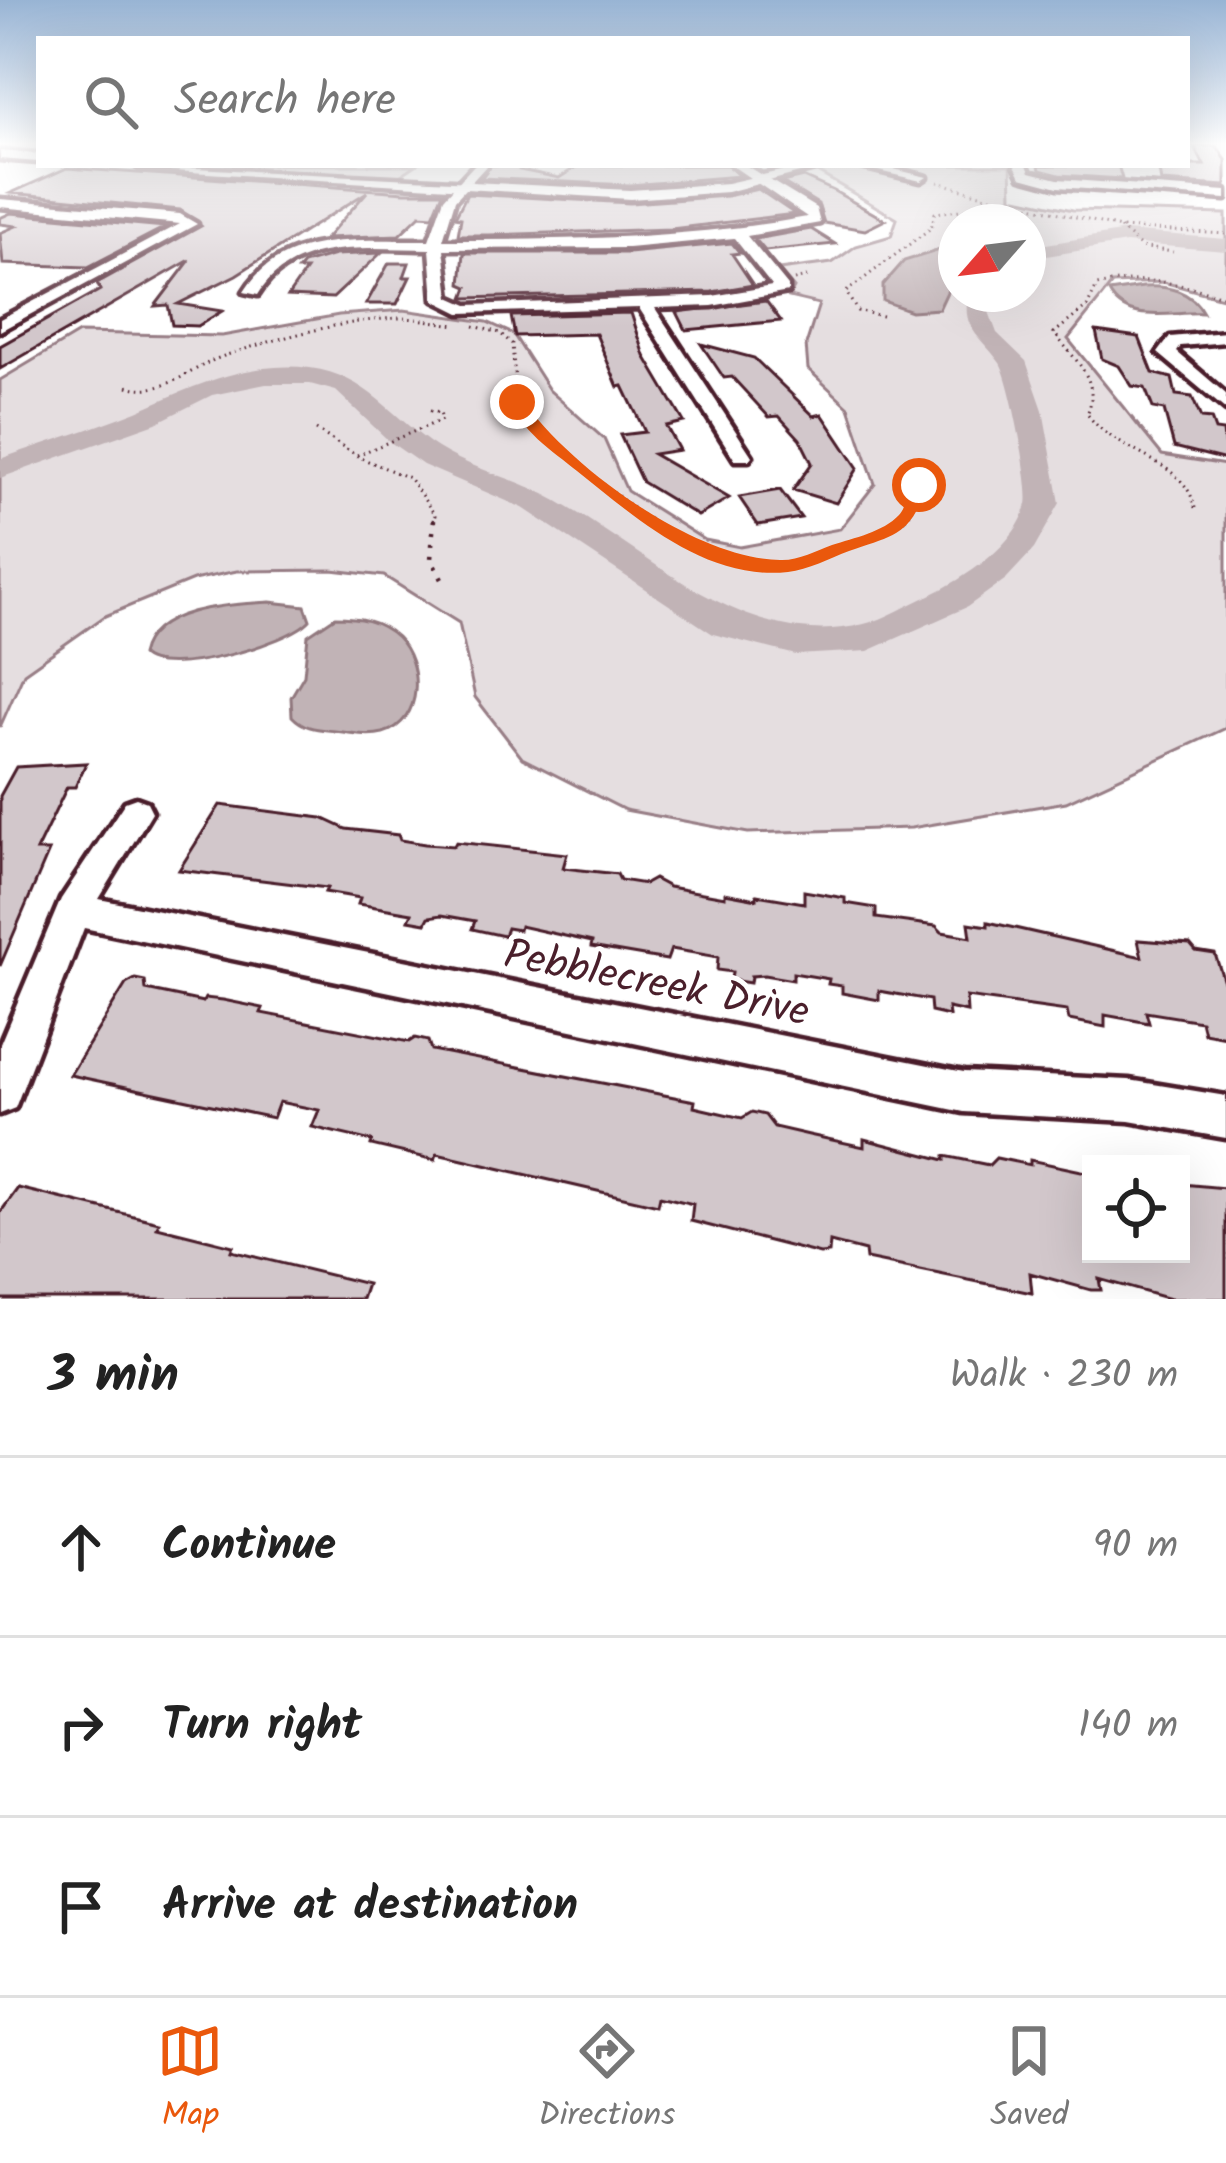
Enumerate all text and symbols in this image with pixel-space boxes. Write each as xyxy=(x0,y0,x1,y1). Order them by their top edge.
search box xyxy=(36,36,1190,168)
text: Search here xyxy=(174,66,396,138)
icon: search xyxy=(78,69,144,135)
north arrow xyxy=(938,204,1046,312)
route end xyxy=(490,375,544,429)
route start xyxy=(892,458,946,512)
street label: Pebblecreek Drive xyxy=(498,922,815,1047)
map controls xyxy=(1082,1155,1190,1263)
button: locate xyxy=(1082,1155,1190,1263)
text: 3 min xyxy=(48,1337,179,1418)
text: Walk · 230 m xyxy=(950,1346,1178,1408)
text: Continue xyxy=(162,1511,336,1583)
icon: ahead xyxy=(48,1514,114,1580)
text: 90 m xyxy=(1093,1516,1178,1578)
text: Turn right xyxy=(162,1691,362,1763)
icon: right xyxy=(48,1694,114,1760)
text: 140 m xyxy=(1078,1696,1178,1758)
text: Arrive at destination xyxy=(162,1871,578,1943)
icon: arrive xyxy=(48,1874,114,1940)
tab: Map xyxy=(157,2018,223,2143)
tab: Directions xyxy=(538,2018,675,2143)
tab: Saved xyxy=(990,2018,1069,2143)

